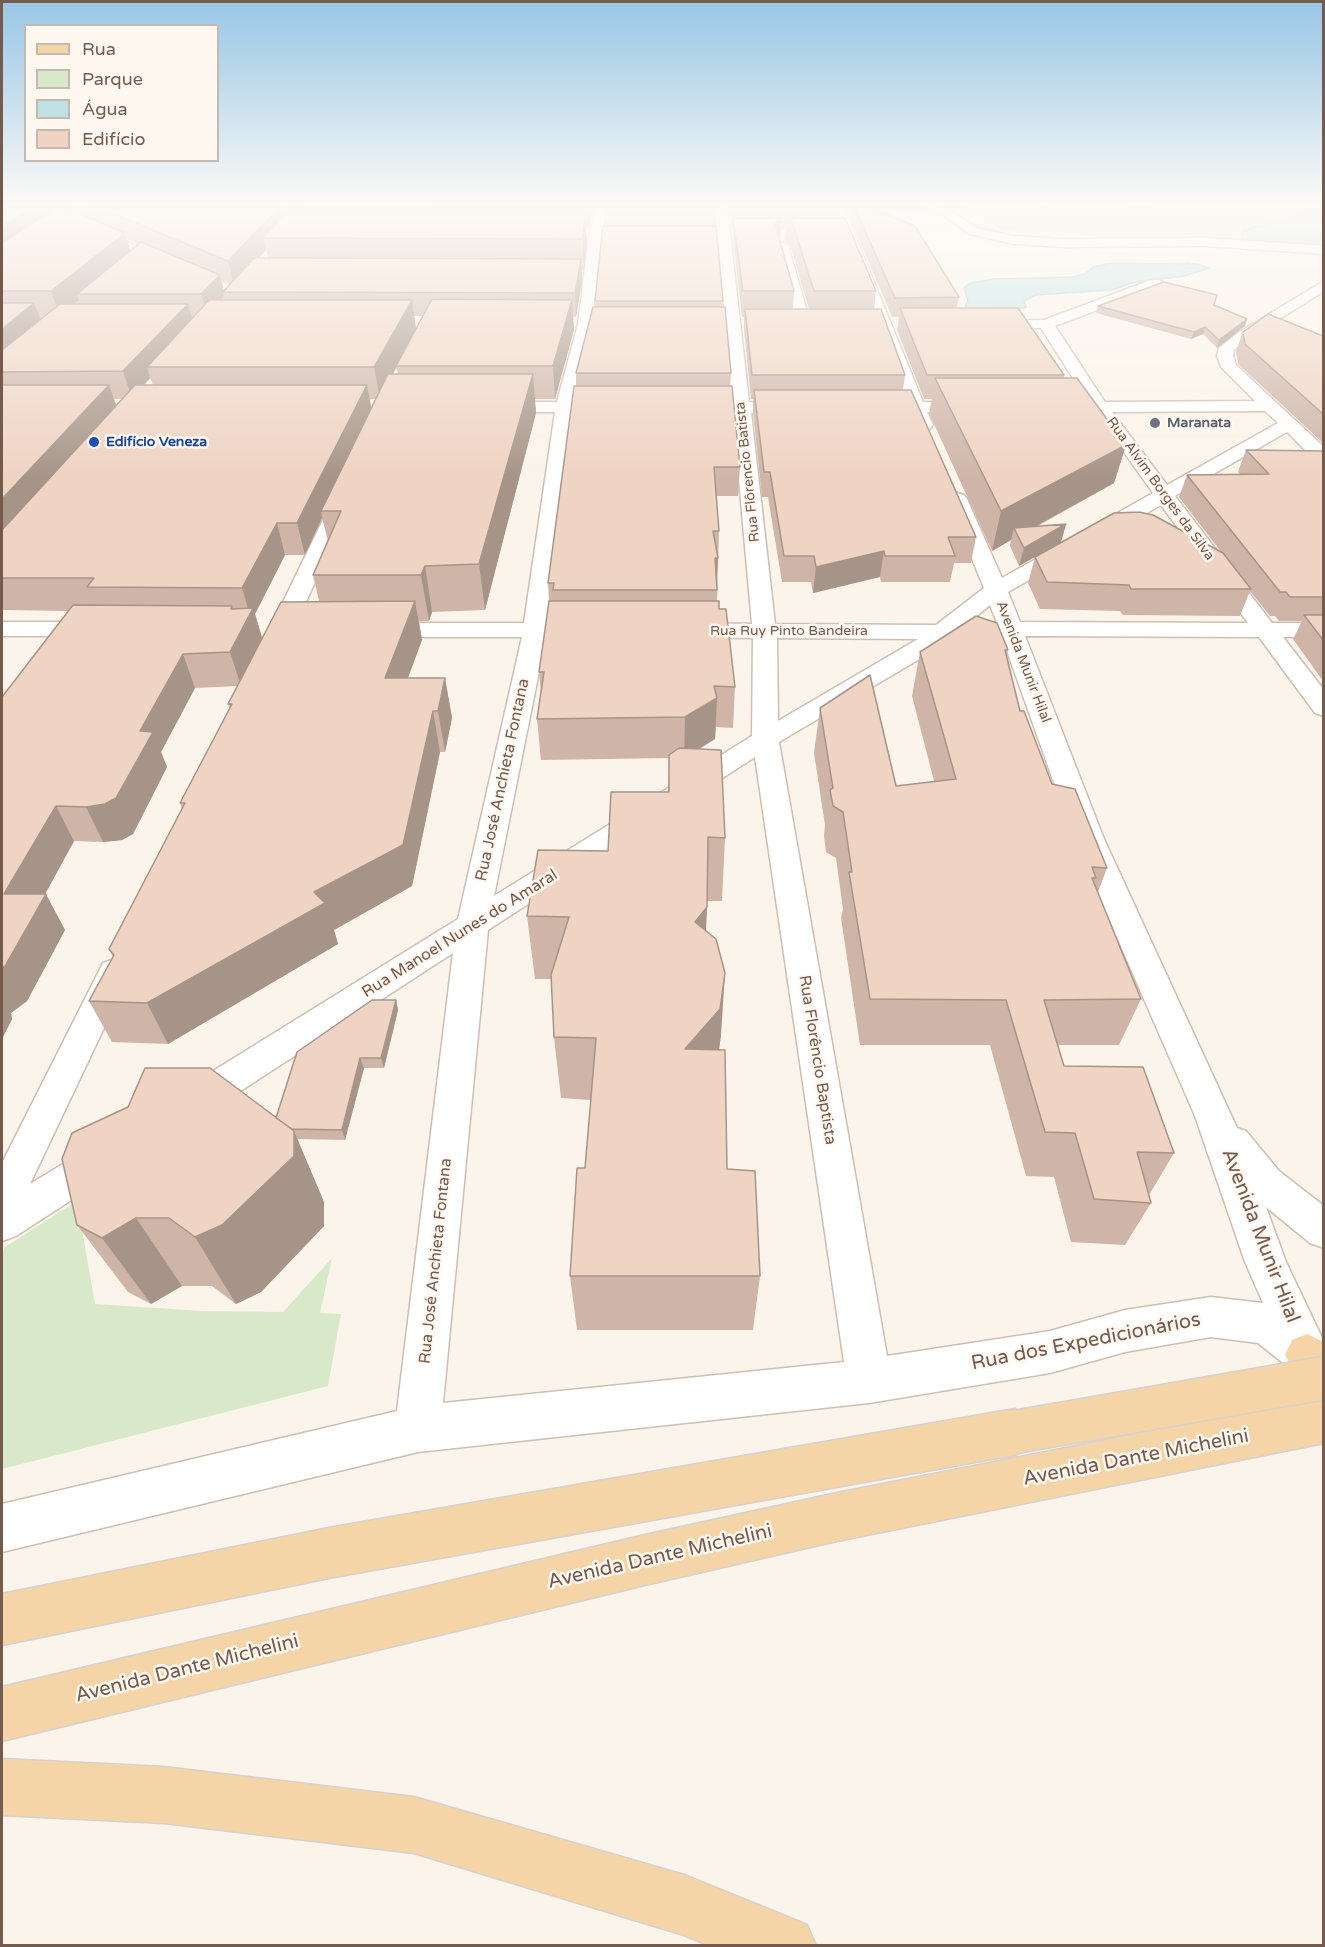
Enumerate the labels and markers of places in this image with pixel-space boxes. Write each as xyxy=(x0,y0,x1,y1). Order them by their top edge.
place label: Maranata xyxy=(1167,415,1231,431)
marker: Maranata xyxy=(1148,416,1162,430)
place label: Edifício Veneza xyxy=(106,434,207,450)
marker: Edifício Veneza xyxy=(87,435,101,449)

